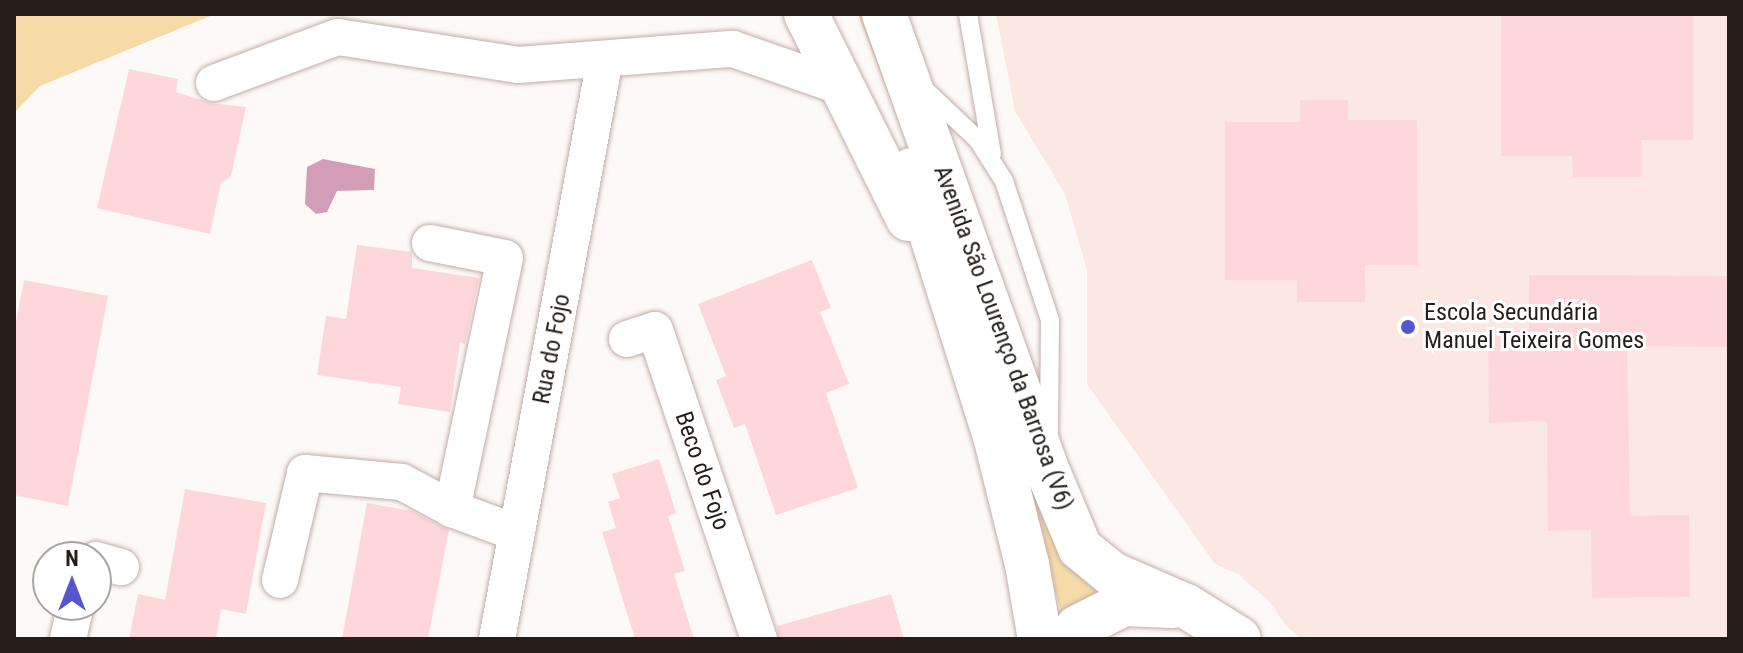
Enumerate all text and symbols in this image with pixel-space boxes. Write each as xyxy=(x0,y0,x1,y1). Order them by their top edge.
street label: Avenida São Lourenço da Barrosa (V6) xyxy=(927,162,1079,514)
street label: Rua do Fojo xyxy=(527,291,577,407)
place label: Escola Secundária Manuel Teixeira Gomes xyxy=(1424,299,1645,355)
marker: Escola Secundária Manuel Teixeira Gomes xyxy=(1399,318,1417,336)
street label: Beco do Fojo xyxy=(668,408,736,534)
north arrow xyxy=(32,541,112,621)
text: N xyxy=(65,546,79,571)

